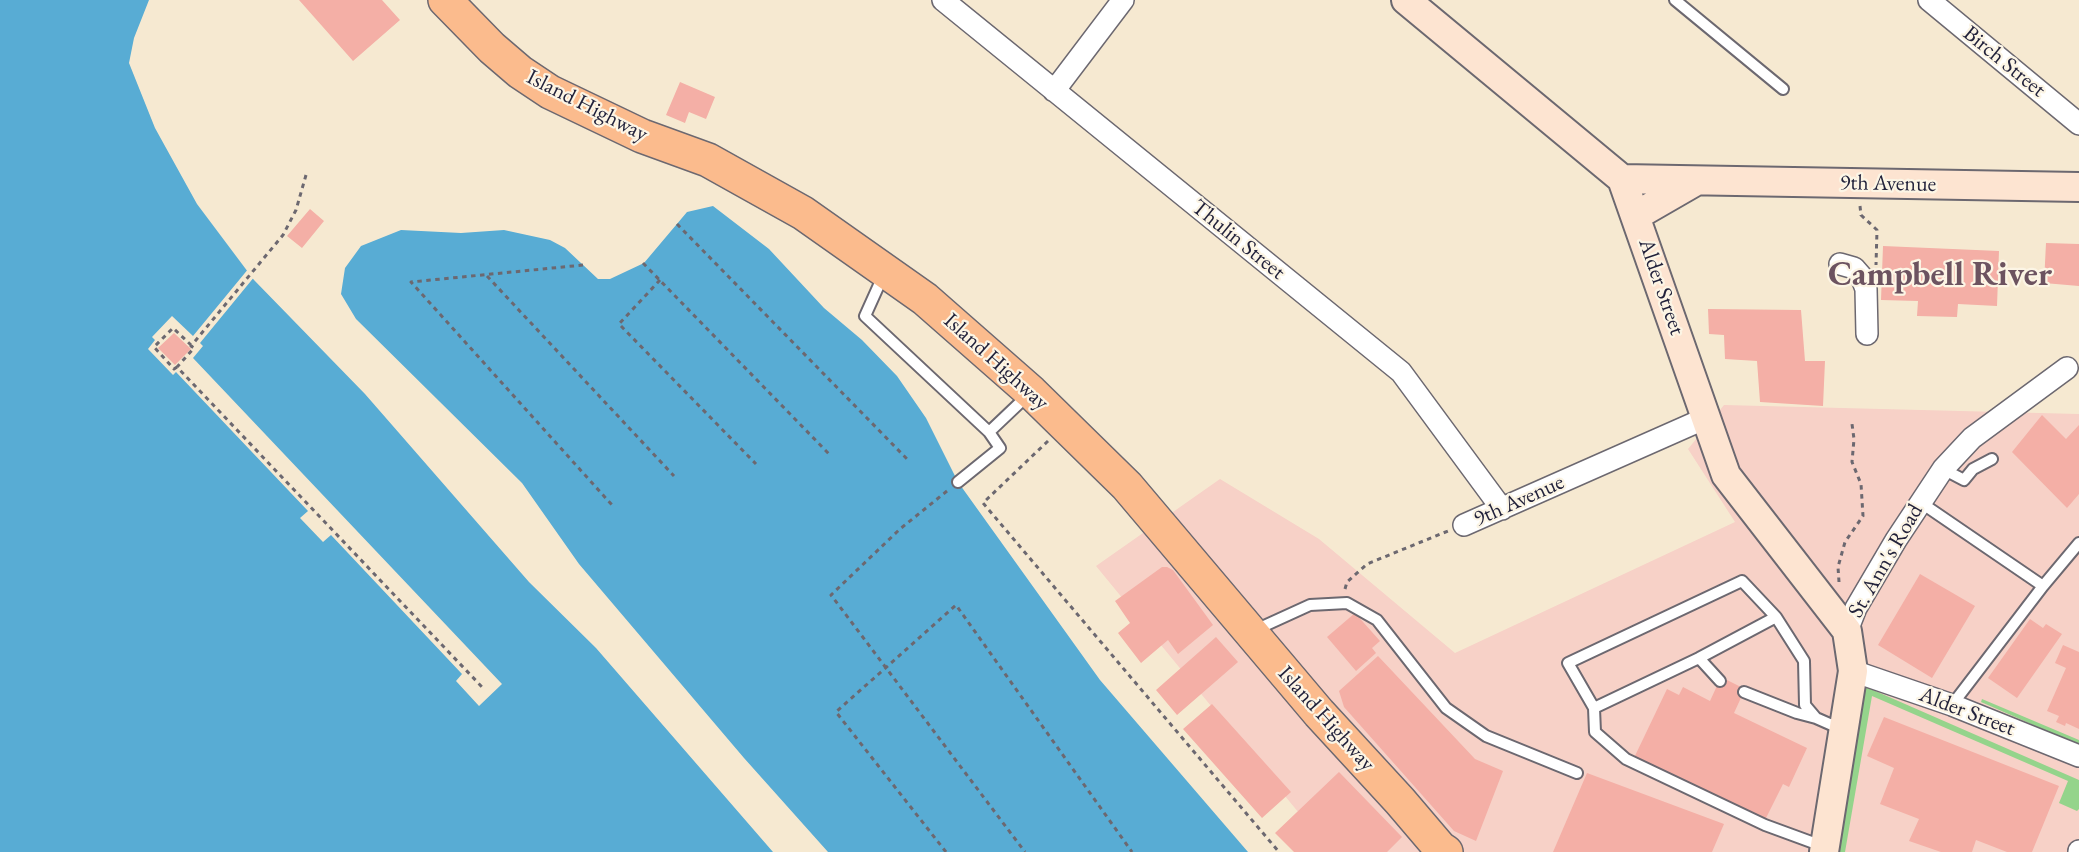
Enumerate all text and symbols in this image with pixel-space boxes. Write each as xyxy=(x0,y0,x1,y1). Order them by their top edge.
street label: Birch Street xyxy=(1957,21,2051,103)
street label: Island Highway xyxy=(522,64,652,148)
street label: 9th Avenue xyxy=(1840,170,1936,198)
street label: Thulin Street xyxy=(1186,194,1290,286)
street label: Alder Street xyxy=(1632,235,1690,339)
district label: Campbell River xyxy=(1828,256,2052,296)
street label: Island Highway xyxy=(938,308,1054,416)
street label: 9th Avenue xyxy=(1470,469,1568,533)
street label: St. Ann's Road xyxy=(1843,499,1929,623)
street label: Island Highway xyxy=(1272,661,1380,777)
street label: Alder Street xyxy=(1915,682,2019,742)

